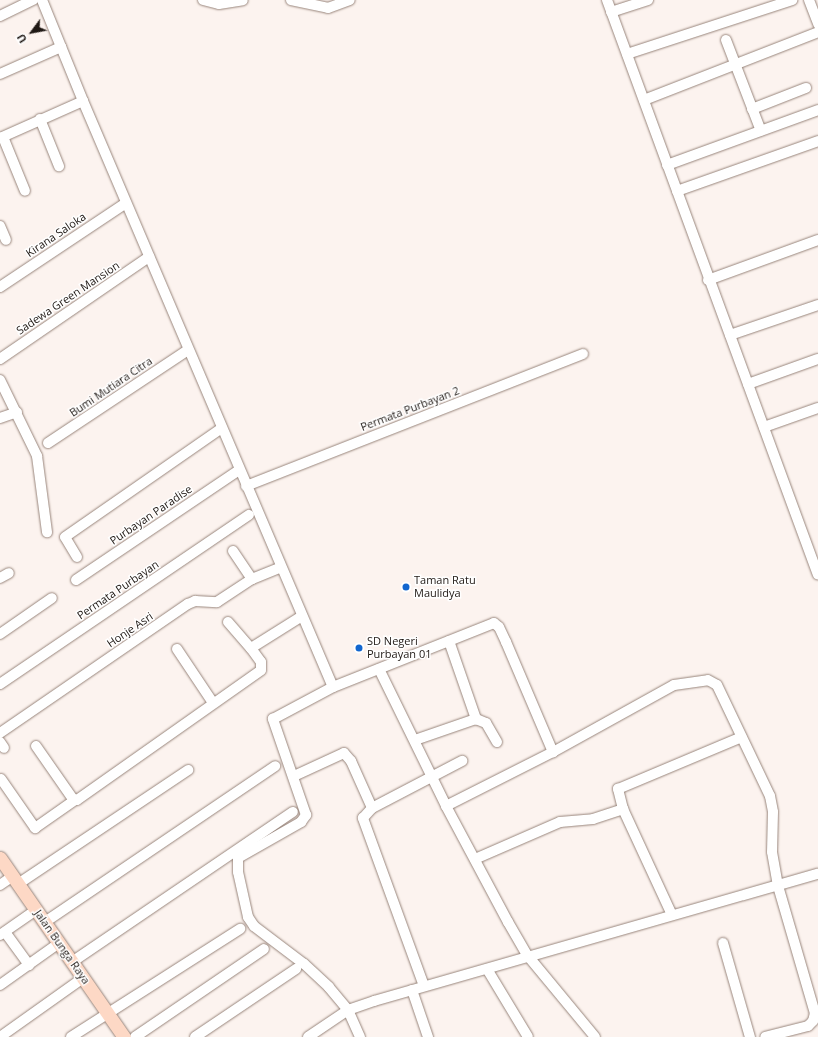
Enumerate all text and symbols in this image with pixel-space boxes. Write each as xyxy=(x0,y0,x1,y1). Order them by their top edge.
north arrow xyxy=(12,12,52,52)
text: U xyxy=(13,31,30,46)
street label: Kirana Saloka xyxy=(24,210,88,260)
street label: Sadewa Green Mansion xyxy=(14,259,122,337)
street label: Bumi Mutiara Citra xyxy=(67,354,155,420)
street label: Permata Purbayan 2 xyxy=(359,384,461,434)
street label: Purbayan Paradise xyxy=(107,483,195,547)
street label: Permata Purbayan xyxy=(75,558,161,622)
place label: Taman Ratu Maulidya xyxy=(414,574,476,600)
marker: Taman Ratu Maulidya xyxy=(401,582,411,592)
street label: Honje Asri xyxy=(104,610,156,650)
place label: SD Negeri Purbayan 01 xyxy=(367,635,432,661)
marker: SD Negeri Purbayan 01 xyxy=(354,643,364,653)
street label: Jalan Bunga Raya xyxy=(31,907,93,987)

